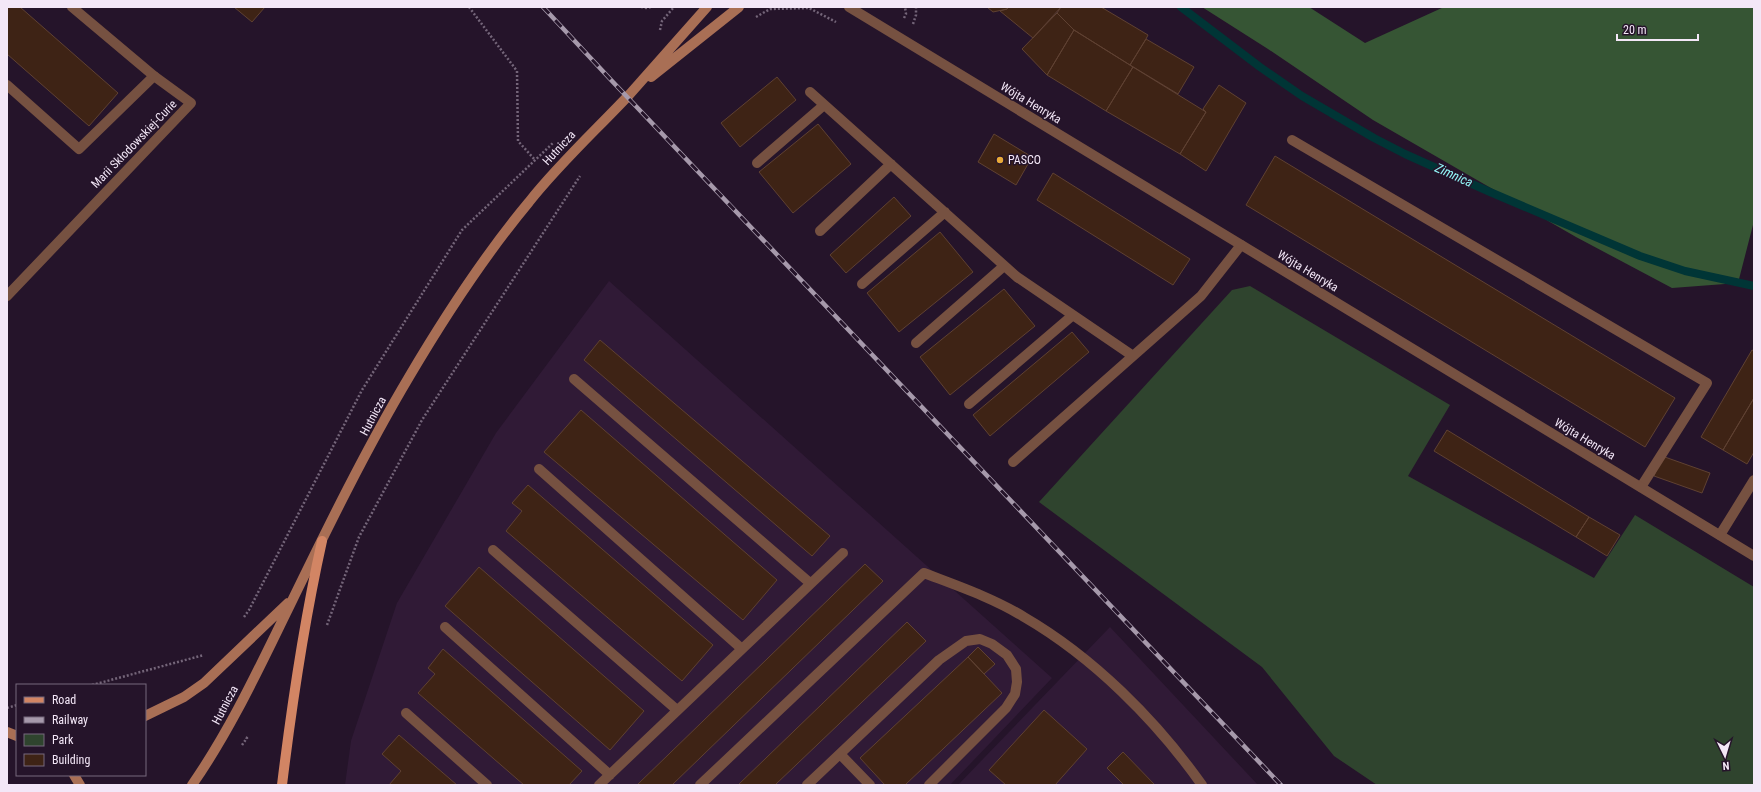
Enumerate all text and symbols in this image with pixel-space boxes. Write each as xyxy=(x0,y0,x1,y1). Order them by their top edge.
scale bar xyxy=(1617,16,1698,42)
text: 20 m xyxy=(1623,23,1647,37)
street label: Wójta Henryka xyxy=(998,79,1064,127)
street label: Marii Skłodowskiej-Curie xyxy=(88,97,180,191)
street label: Hutnicza xyxy=(540,128,579,168)
place label: PASCO xyxy=(1008,153,1041,167)
marker: PASCO xyxy=(995,155,1005,165)
water label: Zimnica xyxy=(1432,160,1475,190)
street label: Wójta Henryka xyxy=(1275,247,1341,295)
street label: Hutnicza xyxy=(357,394,389,438)
street label: Wójta Henryka xyxy=(1552,415,1618,463)
street label: Hutnicza xyxy=(209,683,241,727)
legend xyxy=(16,684,146,776)
text: Road xyxy=(52,693,76,707)
text: Railway xyxy=(52,713,88,727)
text: Park xyxy=(52,733,74,747)
north arrow xyxy=(1705,736,1745,776)
text: Building xyxy=(52,753,90,767)
text: N xyxy=(1722,759,1730,772)

